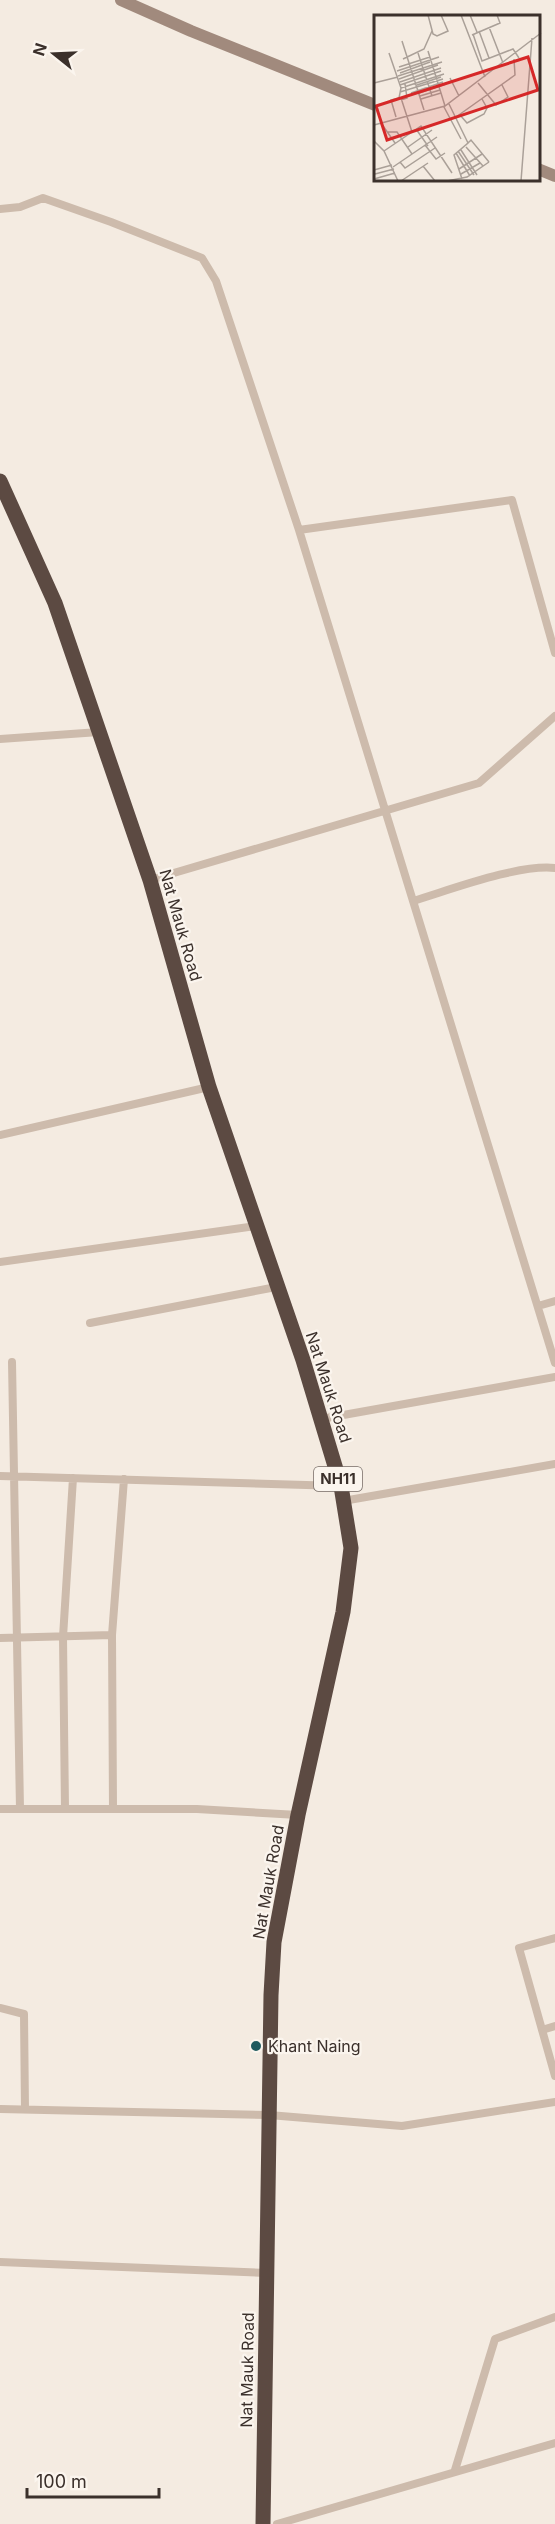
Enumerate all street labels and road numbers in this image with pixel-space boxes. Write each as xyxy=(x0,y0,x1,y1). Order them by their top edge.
street label: Nat Mauk Road xyxy=(155,867,207,983)
street label: Nat Mauk Road xyxy=(302,1329,356,1445)
road number: NH11 xyxy=(314,1467,362,1491)
street label: Nat Mauk Road xyxy=(248,1823,288,1941)
street label: Nat Mauk Road xyxy=(236,2312,258,2428)

